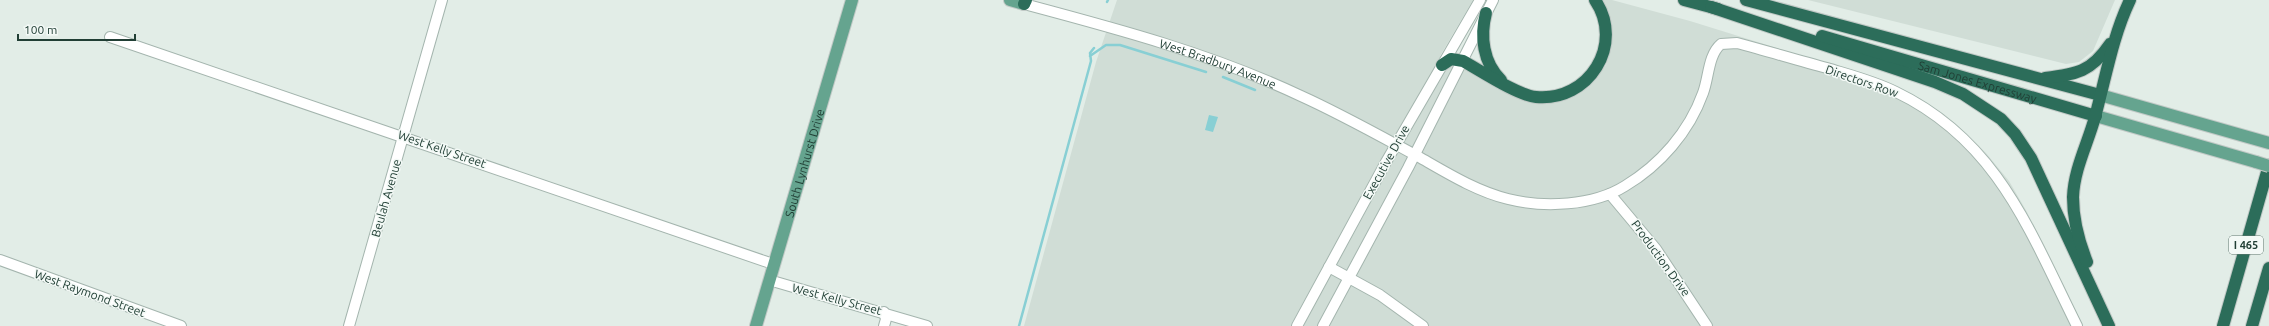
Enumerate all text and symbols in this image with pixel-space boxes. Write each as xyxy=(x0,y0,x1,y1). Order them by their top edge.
scale bar xyxy=(18,16,135,42)
text: 100 m xyxy=(24,23,57,36)
street label: West Bradbury Avenue xyxy=(1158,36,1278,91)
street label: Sam Jones Expressway xyxy=(1917,58,2038,105)
street label: Directors Row xyxy=(1824,62,1901,100)
street label: South Lynhurst Drive xyxy=(782,107,826,219)
street label: Executive Drive xyxy=(1360,123,1412,201)
street label: West Kelly Street xyxy=(396,128,488,170)
street label: Beulah Avenue xyxy=(369,158,403,238)
street label: Production Drive xyxy=(1629,217,1693,299)
road number: I 465 xyxy=(2229,236,2263,254)
street label: West Raymond Street xyxy=(33,267,148,319)
street label: West Kelly Street xyxy=(791,281,884,317)

